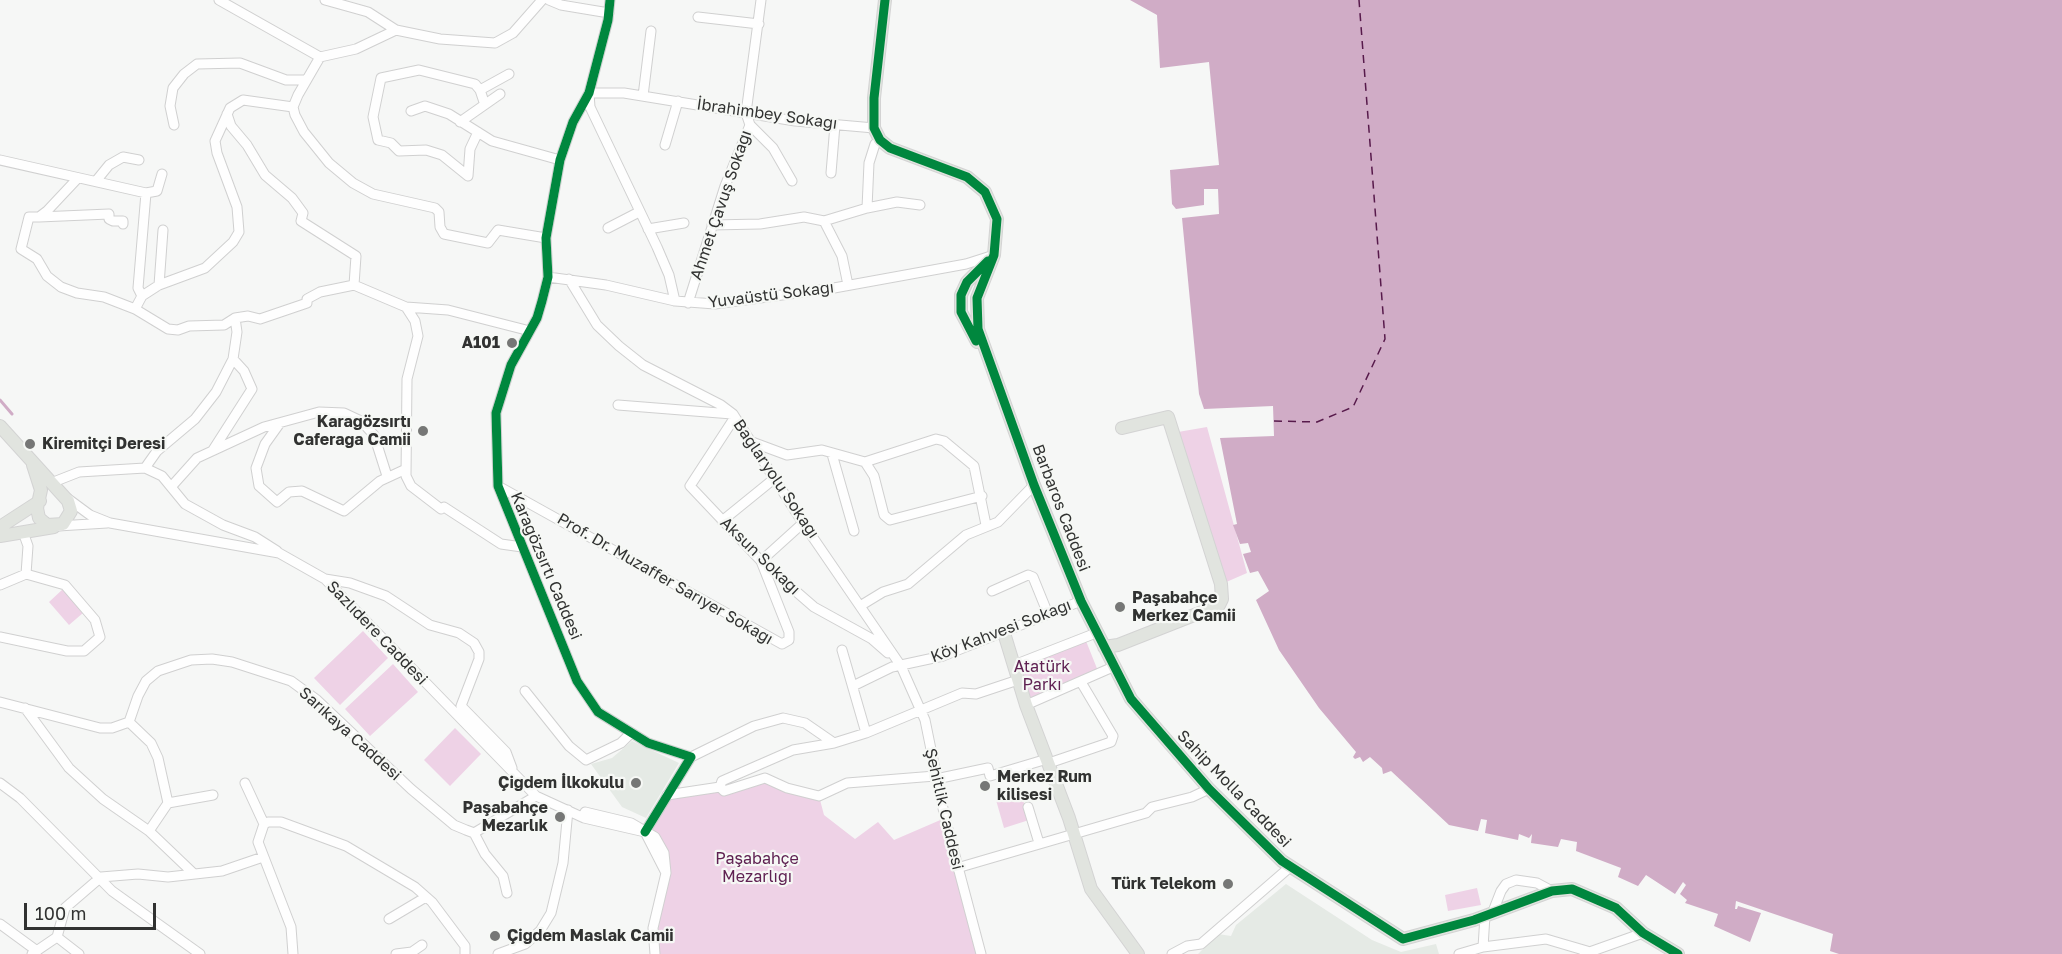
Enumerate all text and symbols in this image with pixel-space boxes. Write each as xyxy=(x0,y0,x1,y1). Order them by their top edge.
street label: İbrahimbey Sokağı xyxy=(695,95,839,133)
street label: Ahmet Çavuş Sokağı xyxy=(686,128,756,282)
street label: Yuvaüstü Sokağı xyxy=(707,278,835,312)
place label: A101 xyxy=(462,333,500,353)
marker: A101 xyxy=(505,336,519,350)
place label: Karagözsırtı Caferağa Camii xyxy=(293,412,411,450)
street label: Bağlaryolu Sokağı xyxy=(729,416,823,542)
marker: Karagözsırtı Caferağa Camii xyxy=(416,424,430,438)
place label: Kiremitçi Deresi xyxy=(42,434,165,454)
marker: Kiremitçi Deresi xyxy=(23,437,37,451)
street label: Barbaros Caddesi xyxy=(1028,442,1094,574)
street label: Karagözsırtı Caddesi xyxy=(506,489,586,643)
street label: Prof. Dr. Muzaffer Sarıyer Sokağı xyxy=(554,509,776,649)
street label: Aksun Sokağı xyxy=(716,513,804,599)
street label: Sazlıdere Caddesi xyxy=(323,577,431,689)
place label: Paşabahçe Merkez Camii xyxy=(1132,588,1236,626)
street label: Köy Kahvesi Sokağı xyxy=(928,595,1074,667)
marker: Paşabahçe Merkez Camii xyxy=(1113,600,1127,614)
park label: Atatürk Parkı xyxy=(1014,657,1070,695)
street label: Sarıkaya Caddesi xyxy=(295,683,405,785)
street label: Sahip Molla Caddesi xyxy=(1173,726,1295,852)
street label: Şehitlik Caddesi xyxy=(921,746,967,872)
place label: Merkez Rum kilisesi xyxy=(997,767,1092,805)
place label: Çiğdem İlkokulu xyxy=(498,773,624,793)
marker: Çiğdem İlkokulu xyxy=(629,776,643,790)
marker: Merkez Rum kilisesi xyxy=(978,779,992,793)
place label: Paşabahçe Mezarlık xyxy=(463,798,548,836)
marker: Paşabahçe Mezarlık xyxy=(553,810,567,824)
park label: Paşabahçe Mezarlığı xyxy=(715,849,799,887)
place label: Türk Telekom xyxy=(1111,874,1216,894)
marker: Türk Telekom xyxy=(1221,877,1235,891)
scale bar xyxy=(27,891,159,929)
text: 100 m xyxy=(35,902,86,924)
place label: Çiğdem Maslak Camii xyxy=(507,926,674,946)
marker: Çiğdem Maslak Camii xyxy=(488,929,502,943)

